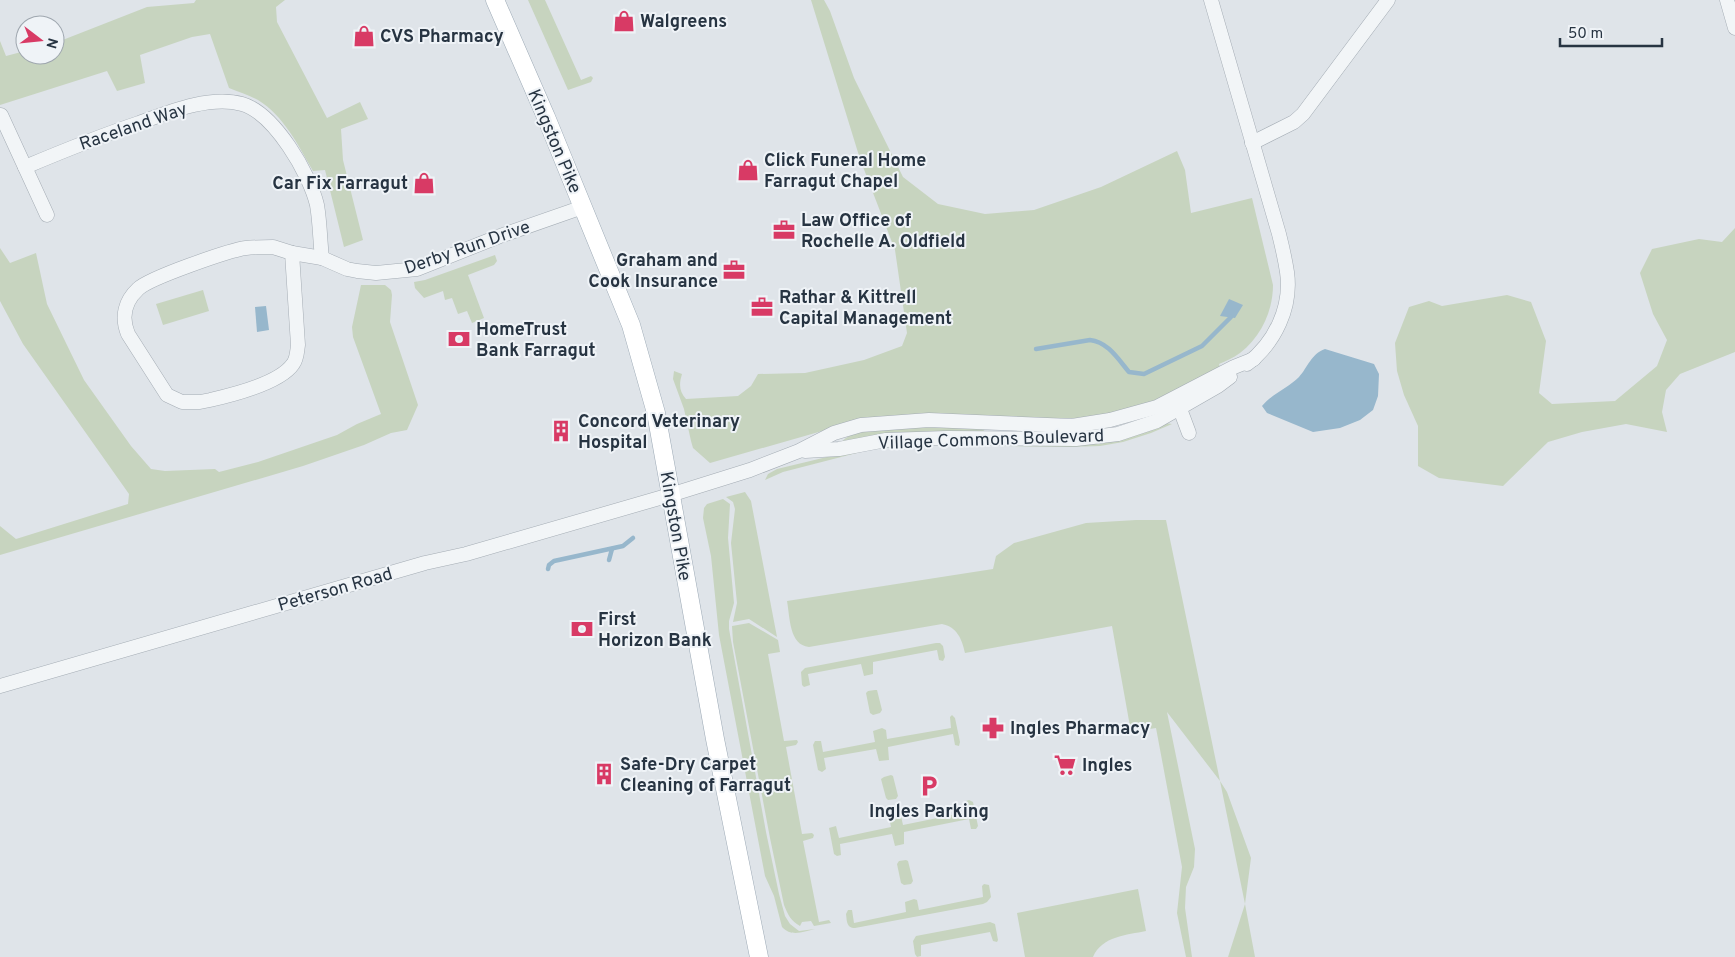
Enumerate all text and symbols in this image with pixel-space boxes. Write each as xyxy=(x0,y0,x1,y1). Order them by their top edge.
shop icon: Walgreens xyxy=(611,8,637,34)
place label: Walgreens xyxy=(640,11,727,34)
north arrow xyxy=(15,15,65,65)
scale bar xyxy=(1560,15,1662,47)
shop icon: CVS Pharmacy xyxy=(351,23,377,49)
text: 50 m xyxy=(1568,25,1603,44)
place label: CVS Pharmacy xyxy=(380,26,504,49)
text: N xyxy=(41,36,61,50)
street label: Kingston Pike xyxy=(521,86,586,197)
street label: Raceland Way xyxy=(76,98,191,157)
place label: Click Funeral Home Farragut Chapel xyxy=(764,150,926,194)
shop icon: Click Funeral Home Farragut Chapel xyxy=(735,157,761,183)
shop icon: Car Fix Farragut xyxy=(411,170,437,196)
place label: Car Fix Farragut xyxy=(272,173,408,196)
place label: Law Office of Rochelle A. Oldfield xyxy=(801,210,966,254)
street label: Derby Run Drive xyxy=(402,216,533,281)
office icon: Law Office of Rochelle A. Oldfield xyxy=(771,217,797,243)
place label: Graham and Cook Insurance xyxy=(588,250,718,294)
office icon: Graham and Cook Insurance xyxy=(721,257,747,283)
place label: Rathar & Kittrell Capital Management xyxy=(779,287,952,331)
office icon: Rathar & Kittrell Capital Management xyxy=(749,294,775,320)
place label: HomeTrust Bank Farragut xyxy=(476,319,596,363)
bank icon: HomeTrust Bank Farragut xyxy=(446,326,472,352)
place label: Concord Veterinary Hospital xyxy=(578,411,740,455)
building icon: Concord Veterinary Hospital xyxy=(548,418,574,444)
street label: Village Commons Boulevard xyxy=(878,425,1105,456)
street label: Kingston Pike xyxy=(654,470,695,583)
street label: Peterson Road xyxy=(275,563,396,618)
place label: First Horizon Bank xyxy=(598,609,712,653)
bank icon: First Horizon Bank xyxy=(569,616,595,642)
pharmacy icon: Ingles Pharmacy xyxy=(980,715,1006,741)
place label: Ingles Pharmacy xyxy=(1010,718,1150,741)
supermarket icon: Ingles xyxy=(1052,752,1078,778)
place label: Safe-Dry Carpet Cleaning of Farragut xyxy=(620,754,791,798)
place label: Ingles xyxy=(1082,755,1132,778)
building icon: Safe-Dry Carpet Cleaning of Farragut xyxy=(591,761,617,787)
parking icon: Ingles Parking xyxy=(916,773,942,799)
place label: Ingles Parking xyxy=(869,801,989,824)

